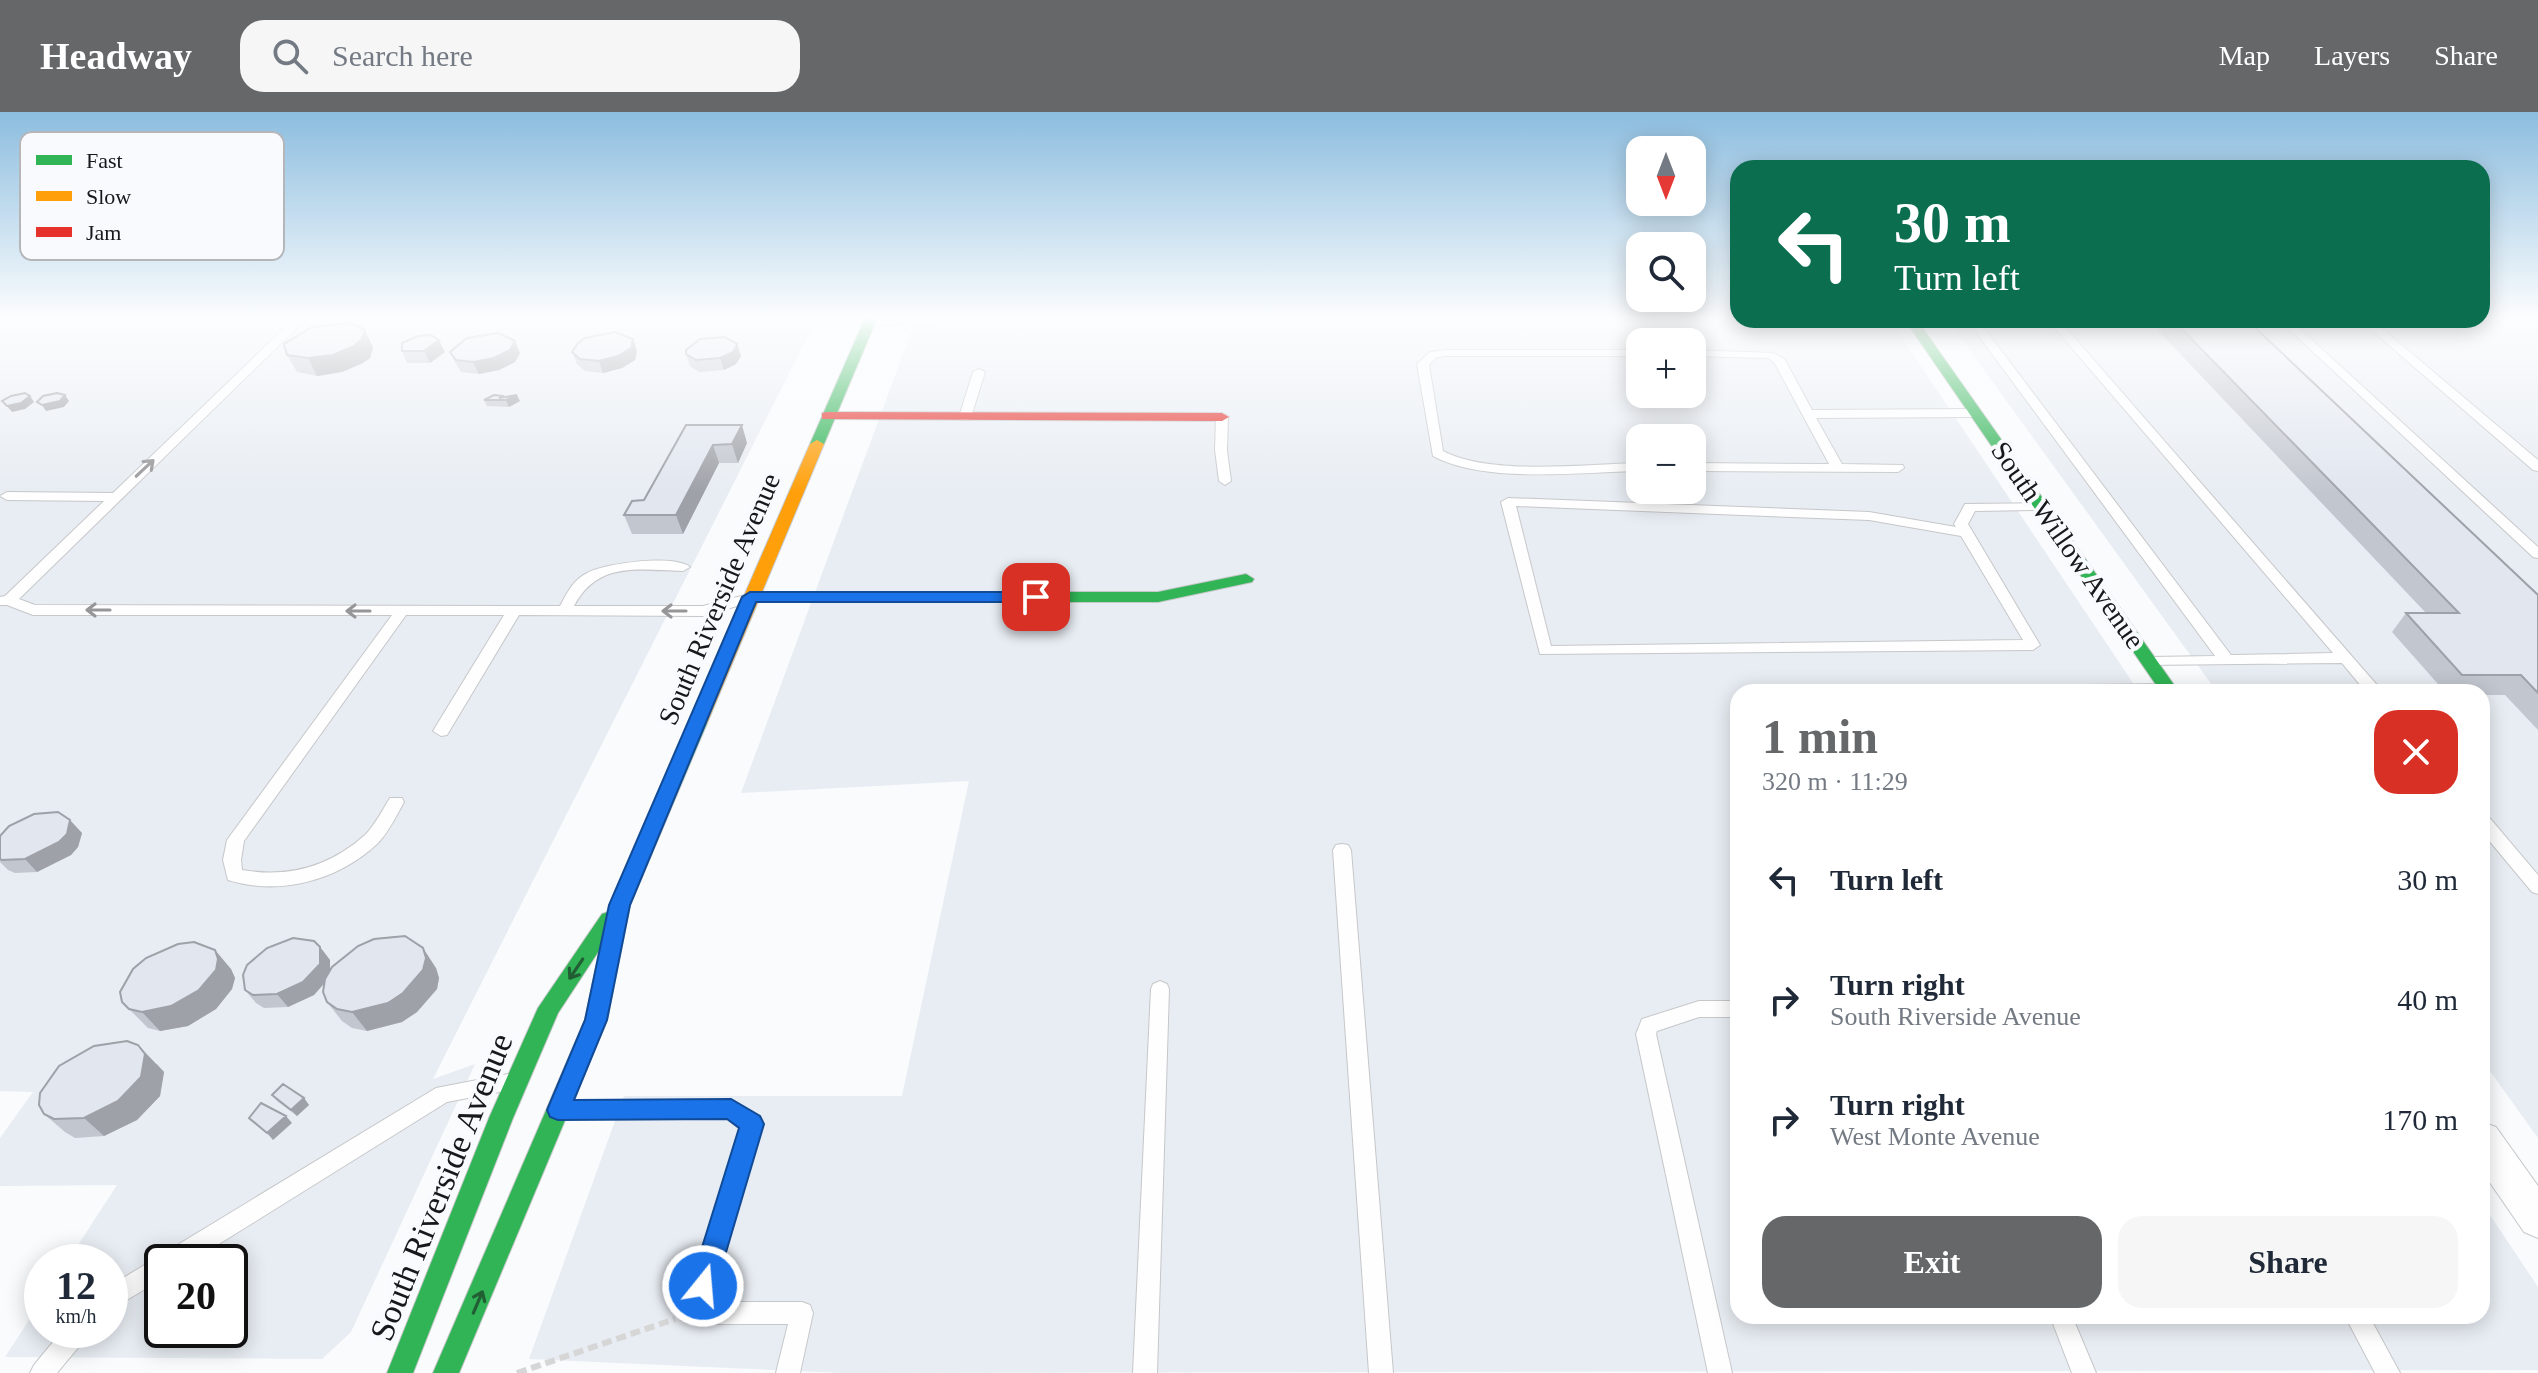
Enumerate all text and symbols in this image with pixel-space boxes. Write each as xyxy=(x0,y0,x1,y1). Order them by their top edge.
search box xyxy=(240,20,800,92)
icon: search xyxy=(268,34,312,78)
text: Headway xyxy=(40,35,192,77)
text: Search here xyxy=(332,39,473,72)
text: Map xyxy=(2219,40,2270,71)
text: Layers xyxy=(2314,40,2390,71)
text: Share xyxy=(2434,40,2498,71)
legend xyxy=(20,132,284,260)
north arrow xyxy=(1626,136,1706,216)
map controls xyxy=(1626,136,1706,504)
text: Fast xyxy=(86,148,123,173)
text: Slow xyxy=(86,184,131,209)
icon: left xyxy=(1762,192,1866,296)
text: 30 m xyxy=(1894,192,2011,254)
text: Jam xyxy=(86,220,121,245)
button: search xyxy=(1626,232,1706,312)
text: Turn left xyxy=(1894,258,2020,298)
button: + xyxy=(1626,328,1706,408)
button: − xyxy=(1626,424,1706,504)
street label: South Willow Avenue xyxy=(1985,436,2151,654)
one-way arrow xyxy=(134,459,154,477)
street label: South Riverside Avenue xyxy=(652,469,786,729)
pin xyxy=(1002,563,1070,631)
icon: arrive xyxy=(1014,575,1058,619)
one-way arrow xyxy=(85,602,112,618)
one-way arrow xyxy=(345,603,372,619)
one-way arrow xyxy=(661,603,688,619)
text: 1 min xyxy=(1762,710,1878,763)
button: close xyxy=(2374,710,2458,794)
text: 320 m · 11:29 xyxy=(1762,767,1908,796)
icon: left xyxy=(1762,858,1806,902)
text: Turn left xyxy=(1830,863,1943,896)
text: 30 m xyxy=(2397,863,2458,896)
one-way arrow xyxy=(568,958,584,980)
text: Turn right xyxy=(1830,968,1965,1001)
icon: right xyxy=(1762,978,1806,1022)
text: 40 m xyxy=(2397,983,2458,1016)
text: South Riverside Avenue xyxy=(1830,1002,2081,1031)
street label: South Riverside Avenue xyxy=(362,1028,520,1346)
text: Turn right xyxy=(1830,1088,1965,1121)
icon: right xyxy=(1762,1098,1806,1142)
text: 170 m xyxy=(2382,1103,2458,1136)
text: West Monte Avenue xyxy=(1830,1122,2040,1151)
button: Exit xyxy=(1762,1216,2102,1308)
button: Share xyxy=(2118,1216,2458,1308)
speed limit sign: 20 xyxy=(144,1244,248,1348)
position arrow xyxy=(661,1244,745,1328)
text: 12 xyxy=(56,1263,96,1308)
one-way arrow xyxy=(471,1290,486,1315)
text: km/h xyxy=(55,1305,97,1327)

